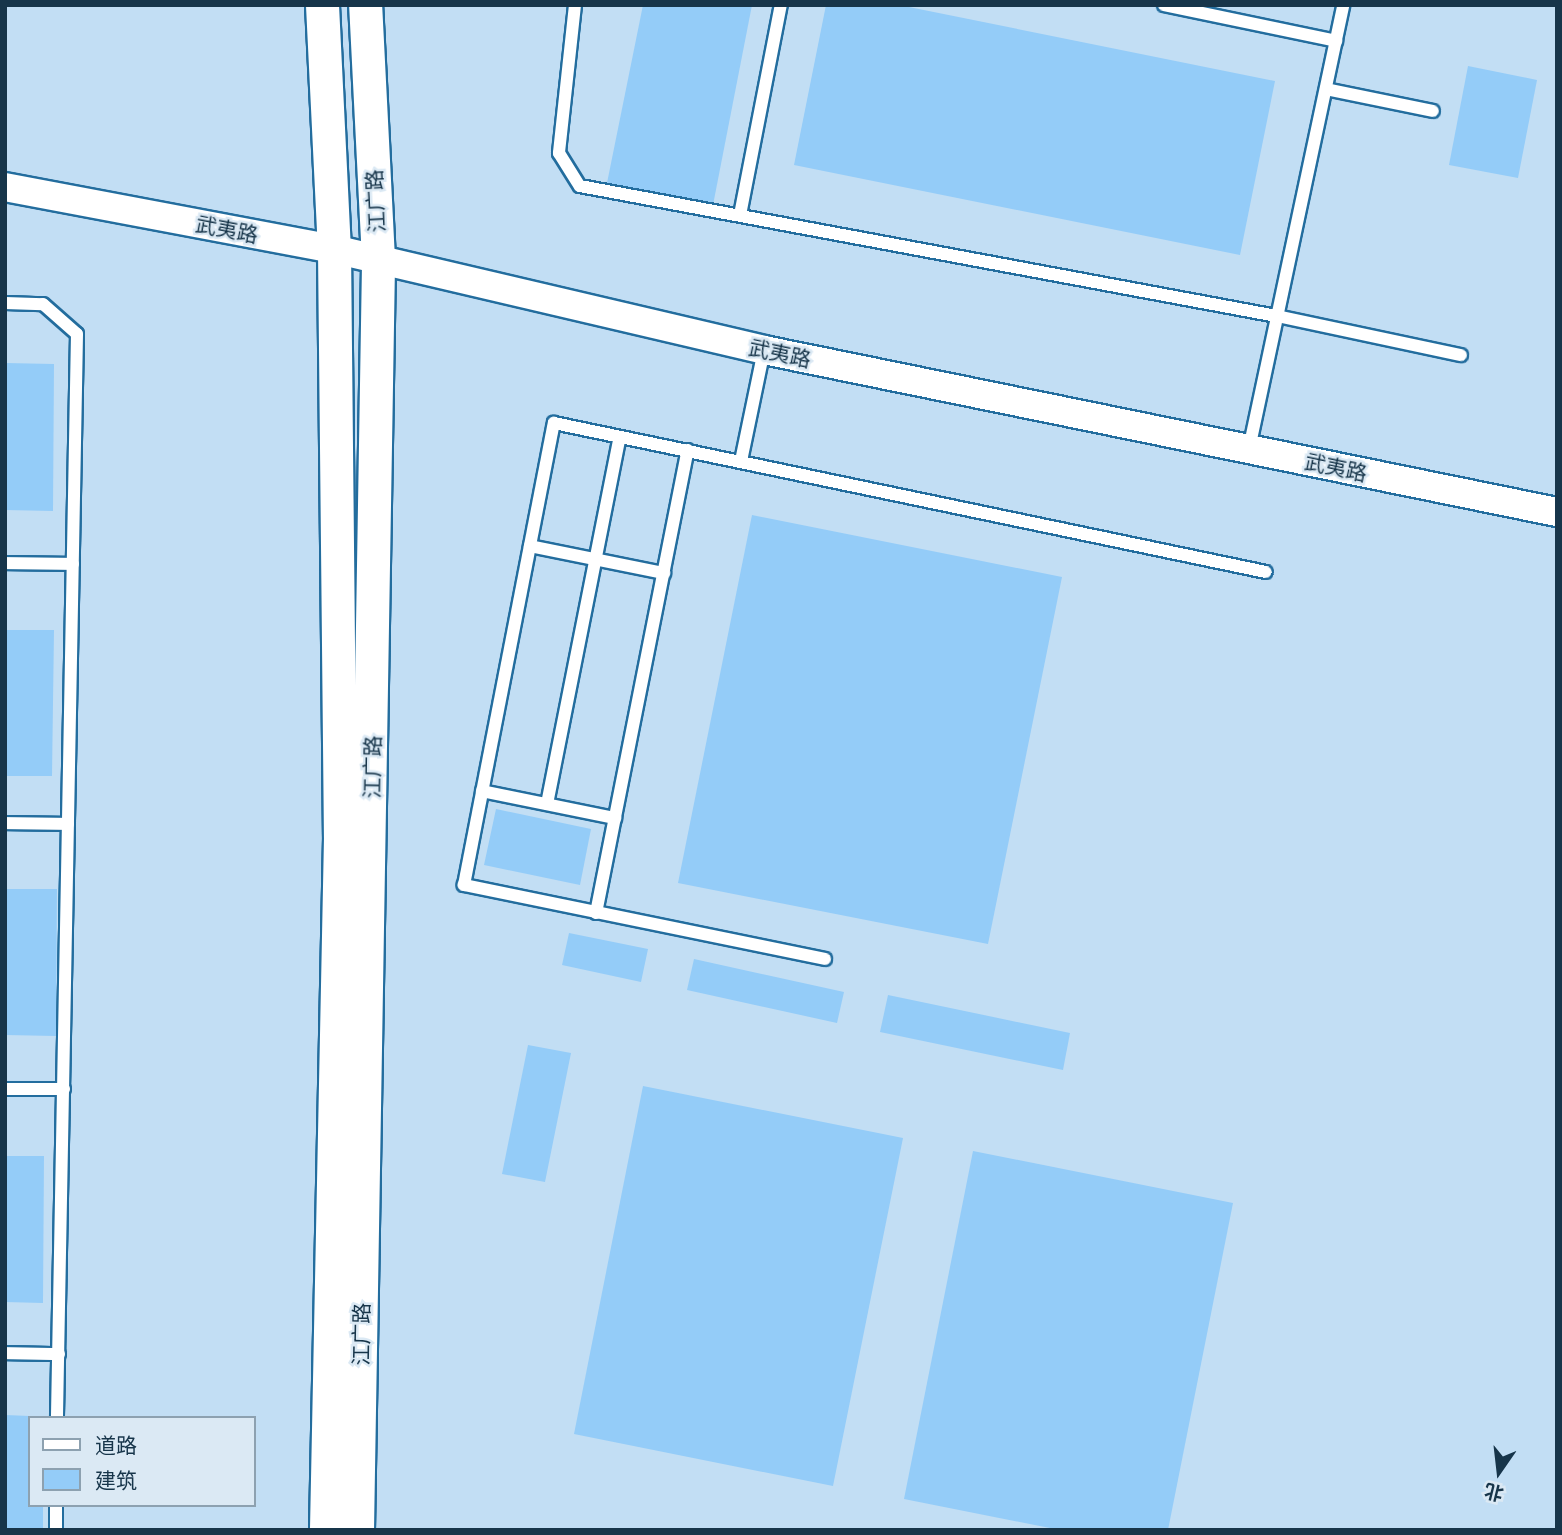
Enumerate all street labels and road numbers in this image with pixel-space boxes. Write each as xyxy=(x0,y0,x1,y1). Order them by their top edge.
street label: 江广路 xyxy=(361,169,389,233)
street label: 武夷路 xyxy=(194,211,260,247)
street label: 武夷路 xyxy=(747,334,813,372)
street label: 武夷路 xyxy=(1303,448,1369,486)
street label: 江广路 xyxy=(359,735,385,799)
street label: 江广路 xyxy=(348,1302,374,1366)

